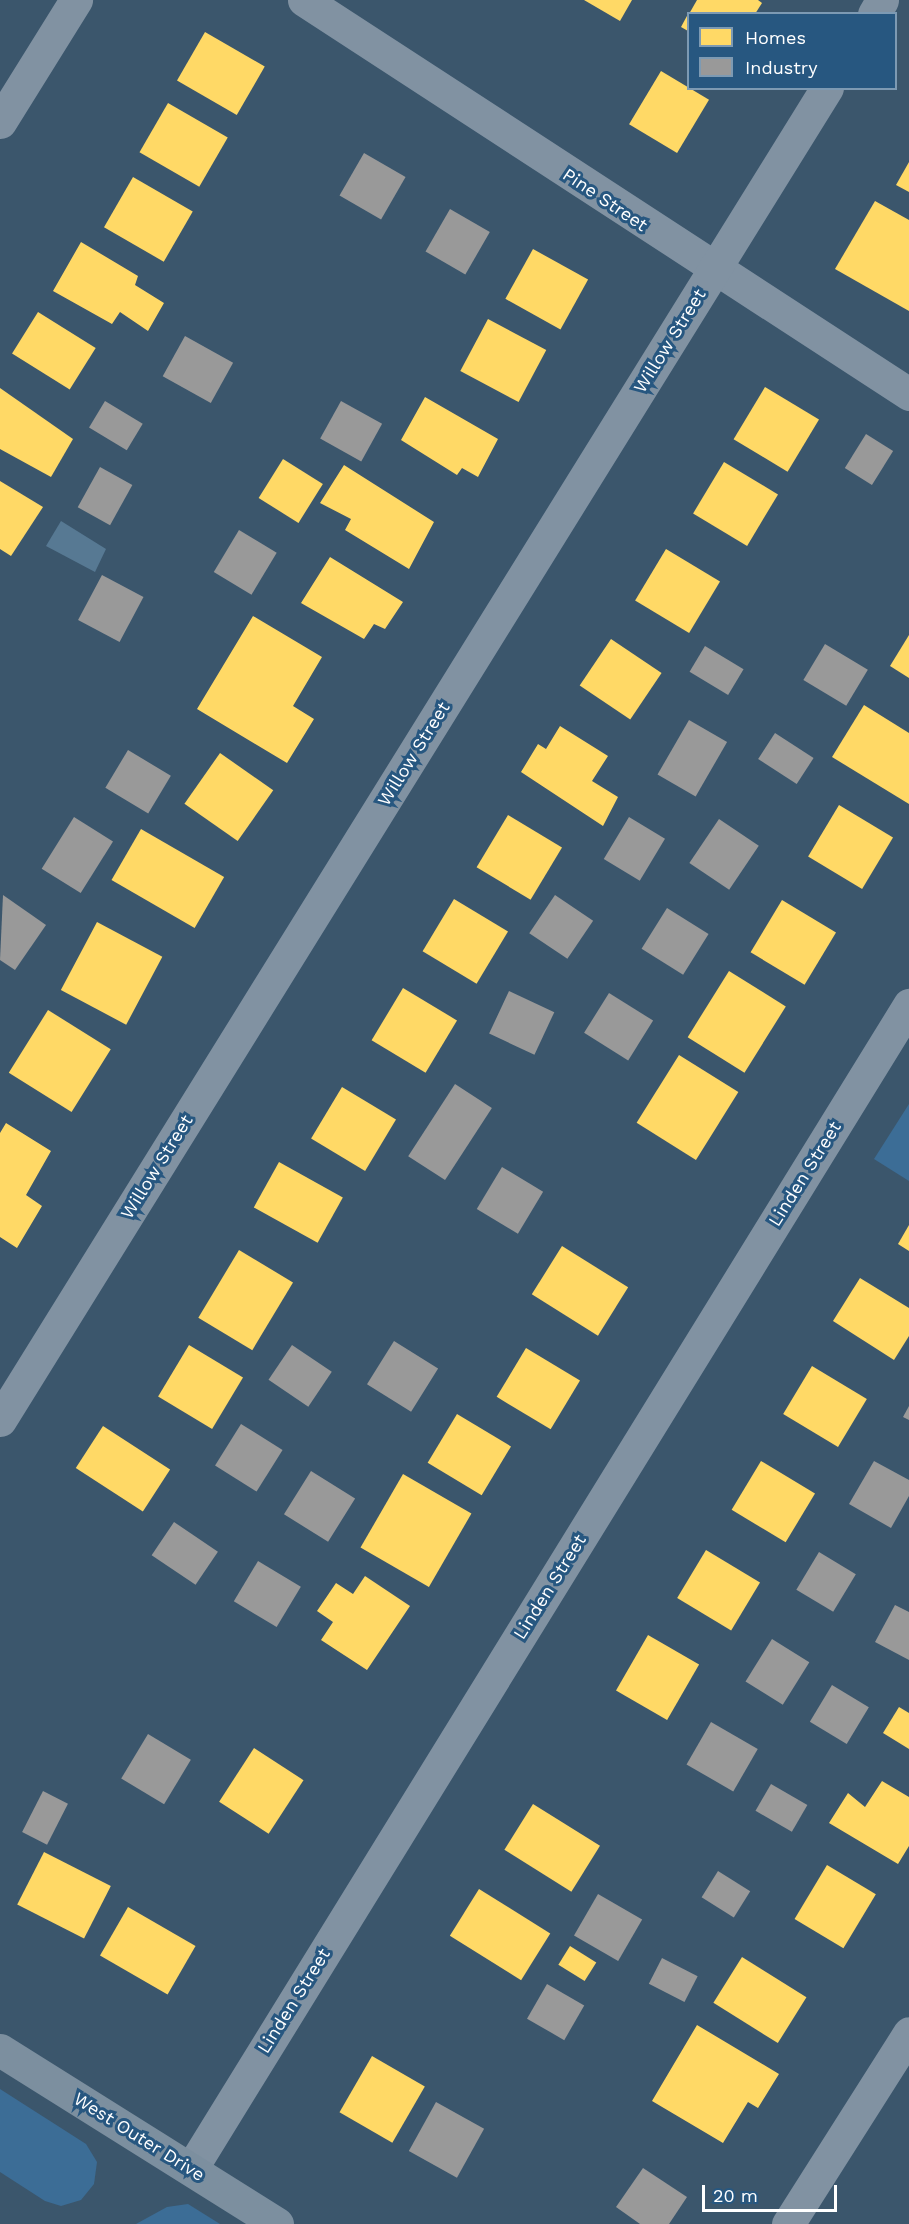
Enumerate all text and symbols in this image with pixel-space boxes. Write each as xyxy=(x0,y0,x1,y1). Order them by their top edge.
legend xyxy=(687,12,897,90)
text: Homes xyxy=(745,27,806,48)
text: Industry xyxy=(745,57,817,78)
street label: Pine Street xyxy=(558,164,652,236)
street label: Willow Street xyxy=(629,285,711,397)
street label: Willow Street xyxy=(373,698,455,810)
street label: Willow Street xyxy=(116,1111,198,1223)
street label: Linden Street xyxy=(764,1117,846,1231)
street label: Linden Street xyxy=(509,1530,591,1644)
street label: Linden Street xyxy=(253,1944,335,2058)
street label: West Outer Drive xyxy=(69,2088,209,2186)
scale bar xyxy=(705,2173,840,2211)
text: 20 m xyxy=(713,2185,758,2206)

